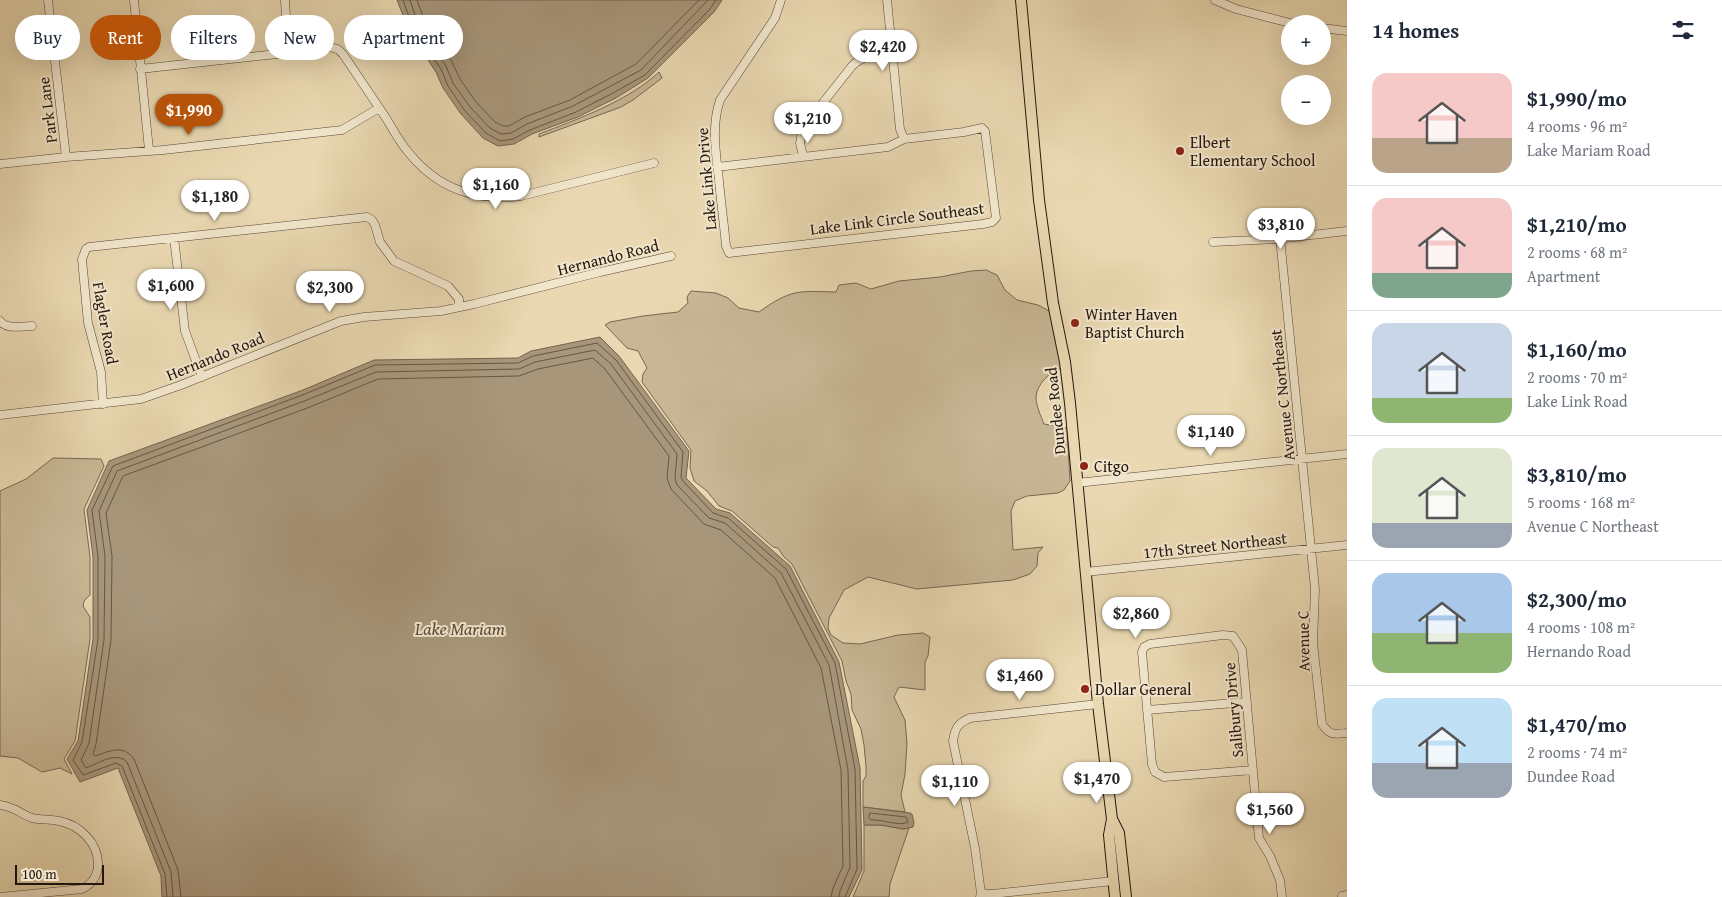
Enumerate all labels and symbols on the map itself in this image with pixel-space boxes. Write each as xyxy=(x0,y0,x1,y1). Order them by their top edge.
pin: $2,420 xyxy=(842,30,924,72)
street label: Park Lane xyxy=(31,76,63,144)
pin: $1,990 xyxy=(148,94,230,136)
pin: $1,210 xyxy=(767,102,849,144)
street label: Lake Link Drive xyxy=(690,127,722,231)
place label: Elbert Elementary School xyxy=(1190,130,1316,172)
marker: Elbert Elementary School xyxy=(1174,145,1186,157)
pin: $1,160 xyxy=(455,168,537,210)
pin: $1,180 xyxy=(174,180,256,222)
street label: Lake Link Circle Southeast xyxy=(809,195,986,241)
pin: $3,810 xyxy=(1240,208,1322,250)
street label: Hernando Road xyxy=(555,233,662,281)
pin: $1,600 xyxy=(130,268,212,311)
pin: $2,300 xyxy=(289,270,371,313)
street label: Flagler Road xyxy=(87,280,125,367)
place label: Winter Haven Baptist Church xyxy=(1085,302,1184,344)
marker: Winter Haven Baptist Church xyxy=(1069,317,1081,329)
street label: Hernando Road xyxy=(162,325,268,387)
street label: Avenue C Northeast xyxy=(1263,328,1301,462)
street label: Dundee Road xyxy=(1038,366,1072,456)
pin: $1,140 xyxy=(1170,414,1252,457)
place label: Citgo xyxy=(1094,454,1129,478)
marker: Citgo xyxy=(1078,460,1090,472)
street label: 17th Street Northeast xyxy=(1142,525,1288,564)
pin: $2,860 xyxy=(1095,596,1177,639)
street label: Avenue C xyxy=(1290,610,1316,672)
water label: Lake Mariam xyxy=(414,615,505,642)
pin: $1,460 xyxy=(979,658,1061,701)
street label: Salibury Drive xyxy=(1217,661,1249,759)
place label: Dollar General xyxy=(1095,677,1192,701)
marker: Dollar General xyxy=(1079,683,1091,695)
pin: $1,470 xyxy=(1056,762,1138,804)
pin: $1,110 xyxy=(914,764,996,807)
pin: $1,560 xyxy=(1229,792,1311,835)
scale bar xyxy=(15,862,104,885)

